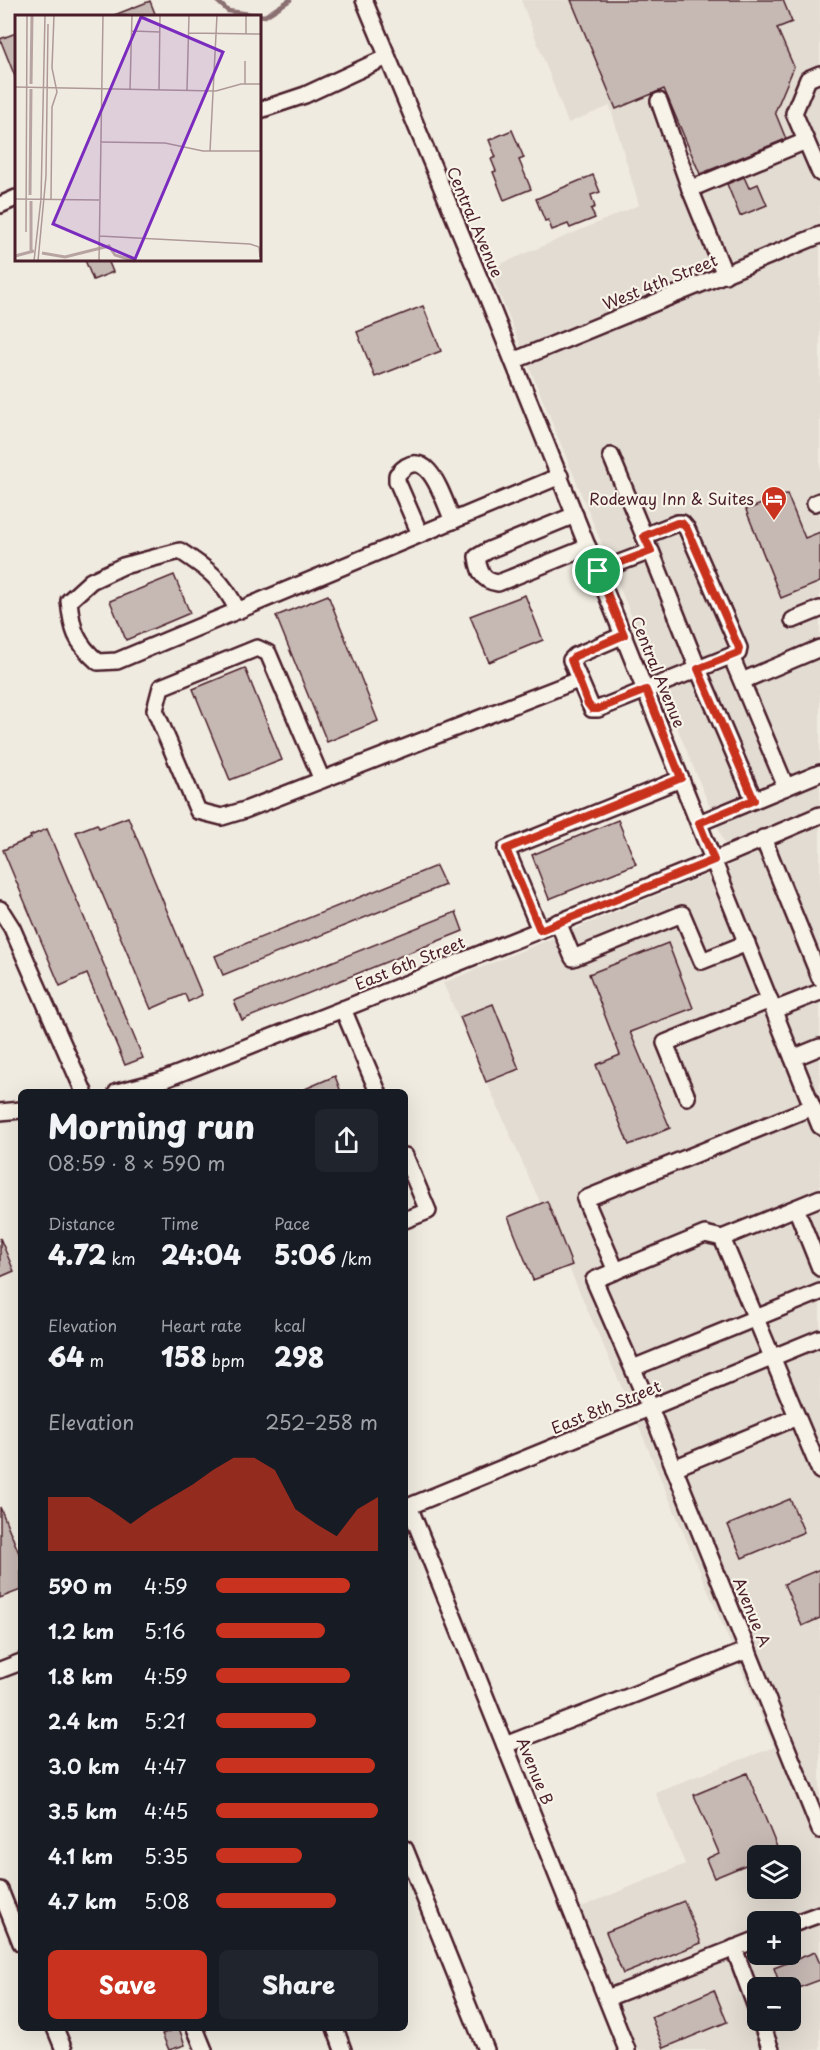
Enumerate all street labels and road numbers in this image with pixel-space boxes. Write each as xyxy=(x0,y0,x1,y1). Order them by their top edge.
street label: Central Avenue xyxy=(442,162,510,281)
street label: West 4th Street xyxy=(599,247,721,315)
street label: Central Avenue xyxy=(626,612,692,731)
street label: East 6th Street xyxy=(351,929,469,995)
street label: East 8th Street xyxy=(547,1373,665,1439)
street label: Avenue A xyxy=(728,1573,778,1650)
street label: Avenue B xyxy=(512,1733,560,1808)

